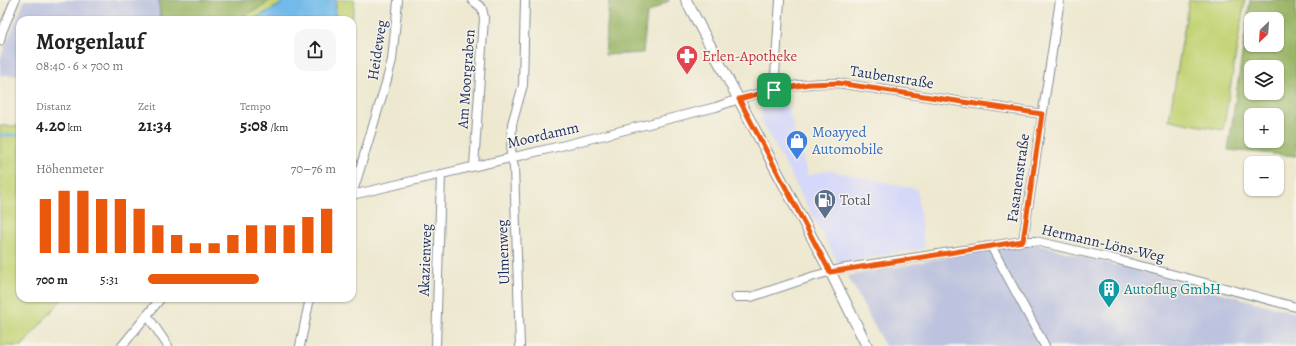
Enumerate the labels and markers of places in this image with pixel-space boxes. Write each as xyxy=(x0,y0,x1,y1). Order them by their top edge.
pharmacy icon: Erlen-Apotheke xyxy=(674,43,700,76)
place label: Erlen-Apotheke xyxy=(702,46,797,66)
pin xyxy=(757,73,791,107)
place label: Moayyed Automobile xyxy=(811,122,883,159)
shop icon: Moayyed Automobile xyxy=(784,128,810,161)
fuel station icon: Total xyxy=(812,187,838,220)
place label: Total xyxy=(840,190,871,210)
building icon: Autoflug GmbH xyxy=(1096,276,1122,309)
place label: Autoflug GmbH xyxy=(1123,279,1221,299)

